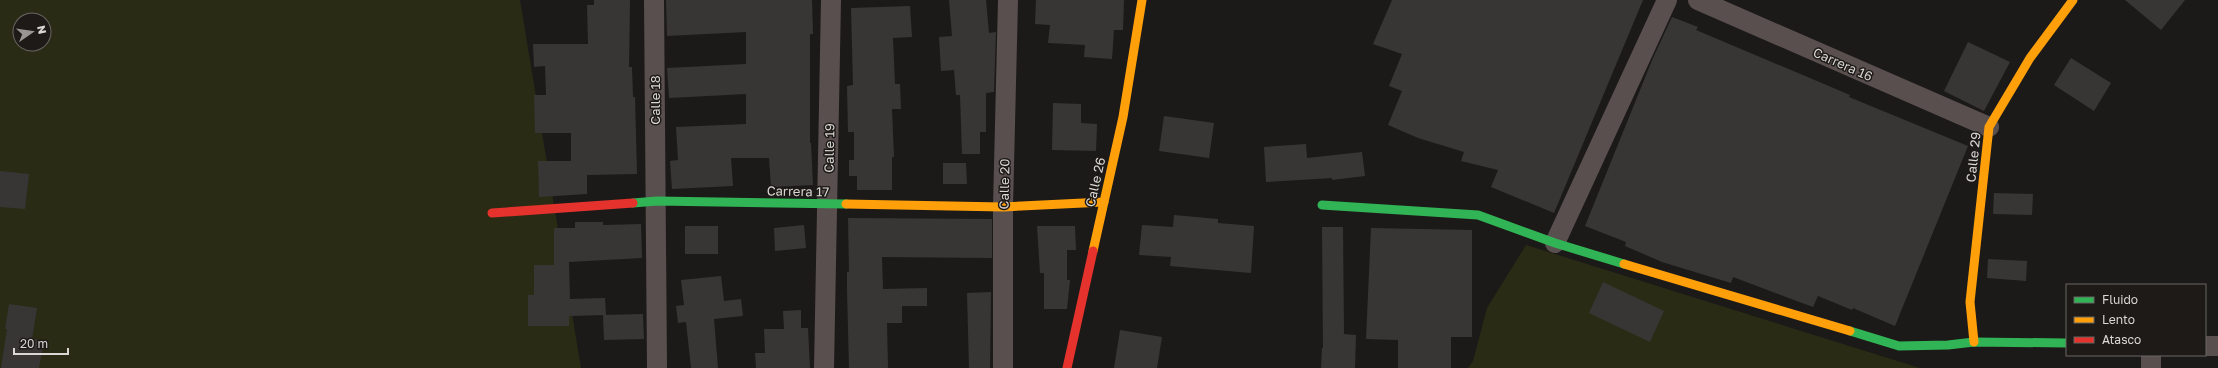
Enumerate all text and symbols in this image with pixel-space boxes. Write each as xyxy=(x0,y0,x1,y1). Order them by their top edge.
north arrow xyxy=(12,12,52,52)
text: N xyxy=(35,24,50,35)
street label: Carrera 16 xyxy=(1811,44,1875,84)
street label: Calle 18 xyxy=(647,75,663,125)
street label: Calle 19 xyxy=(821,123,837,173)
street label: Calle 29 xyxy=(1962,131,1984,183)
street label: Calle 26 xyxy=(1082,155,1109,208)
street label: Calle 20 xyxy=(996,158,1012,210)
street label: Carrera 17 xyxy=(767,182,829,200)
legend xyxy=(2066,284,2206,356)
text: Fluido xyxy=(2102,292,2138,307)
text: Lento xyxy=(2102,312,2135,327)
scale bar xyxy=(14,330,68,356)
text: Atasco xyxy=(2102,332,2141,347)
text: 20 m xyxy=(20,336,48,351)

